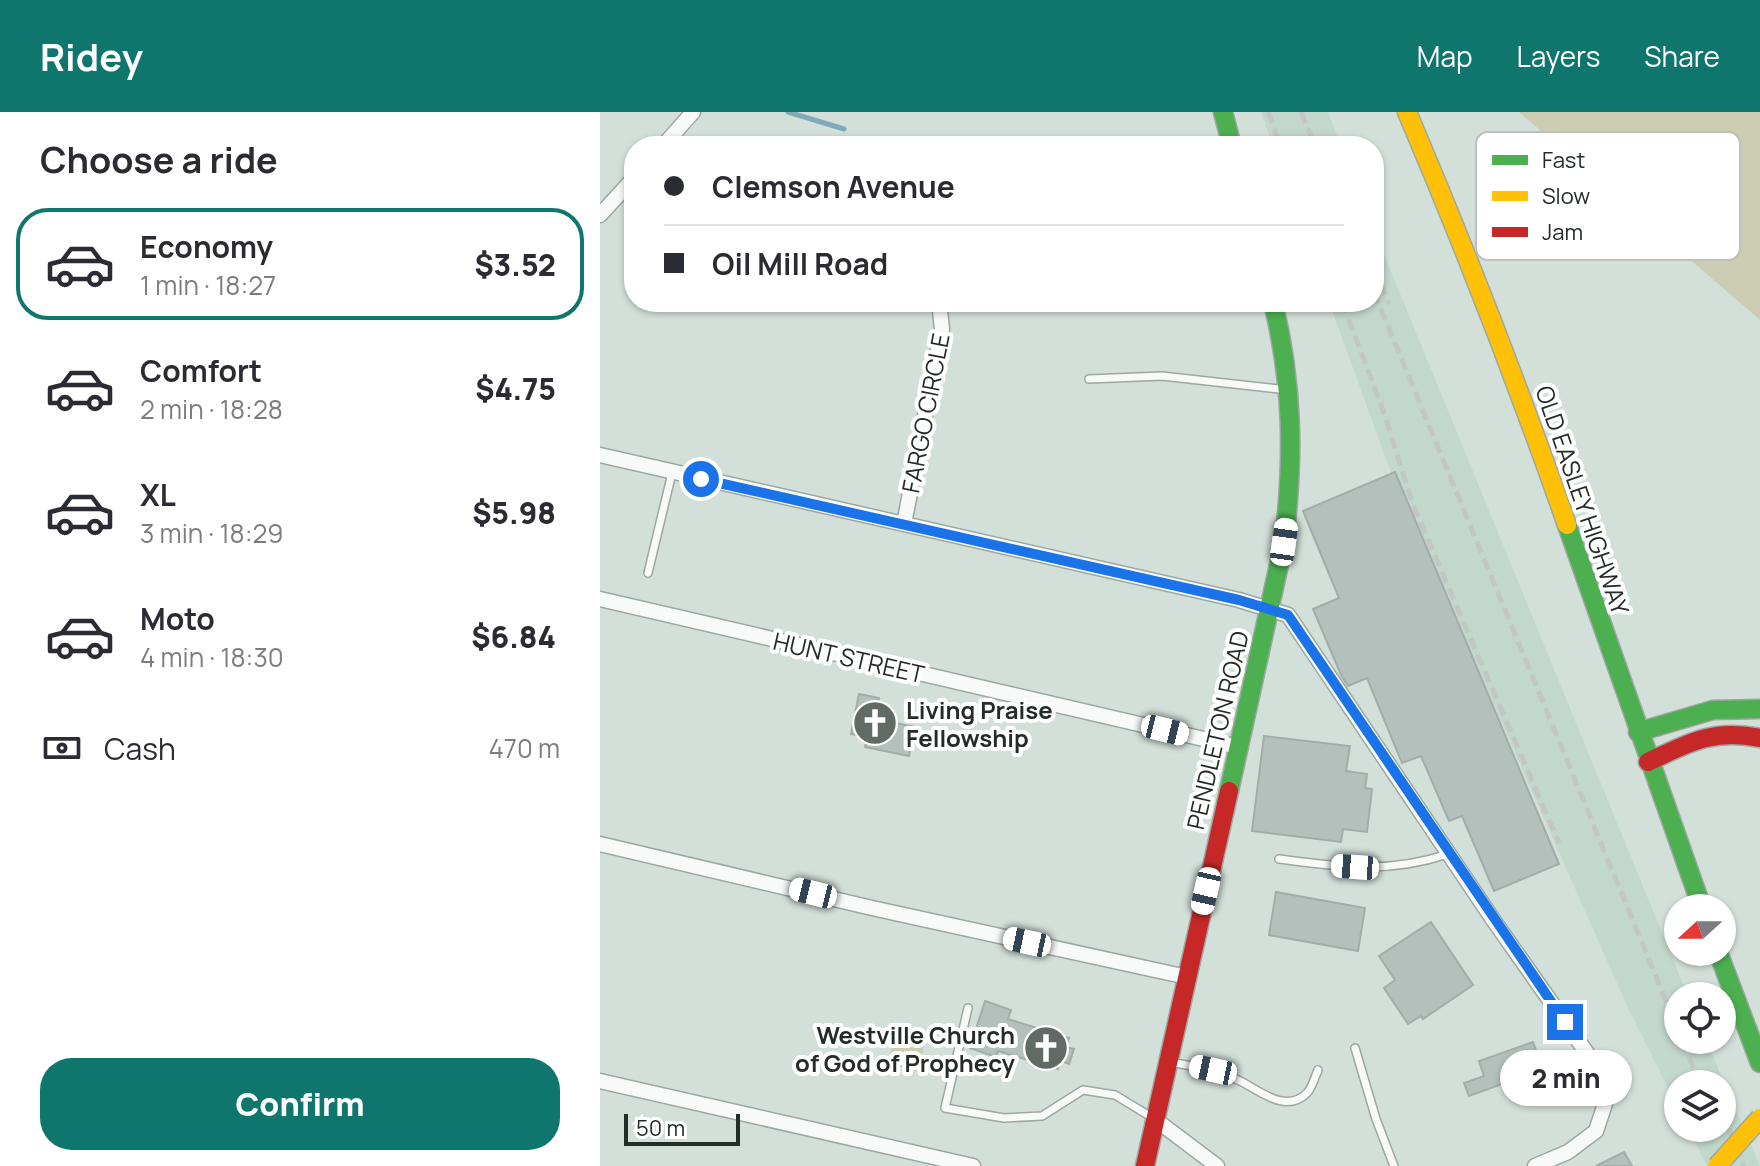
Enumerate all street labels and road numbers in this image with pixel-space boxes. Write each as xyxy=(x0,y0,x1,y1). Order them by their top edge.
street label: FARGO CIRCLE xyxy=(893,330,957,496)
street label: OLD EASLEY HIGHWAY xyxy=(1528,381,1638,619)
street label: HUNT STREET xyxy=(770,624,928,691)
street label: PENDLETON ROAD xyxy=(1178,627,1256,833)

